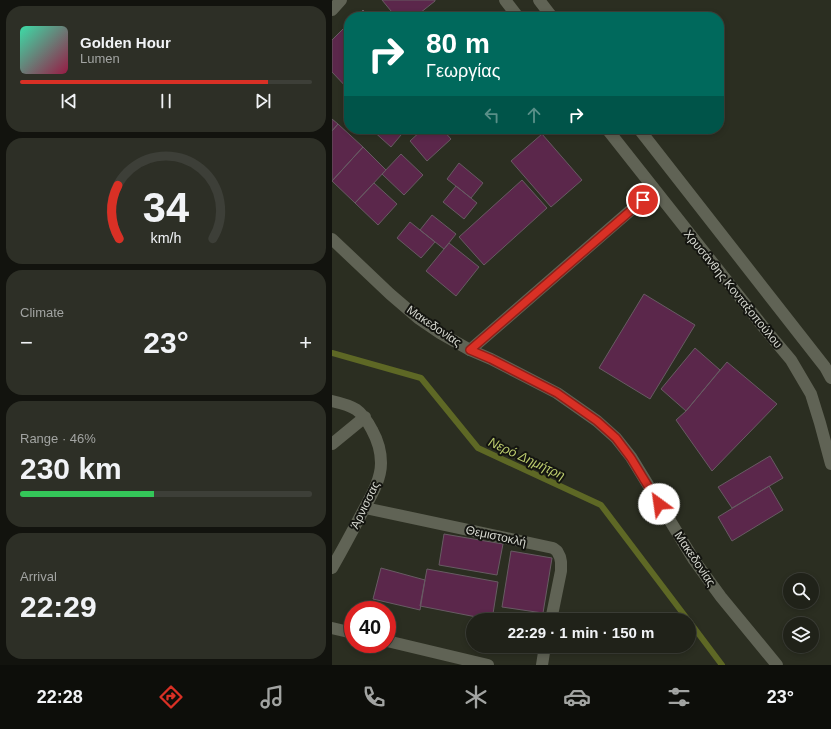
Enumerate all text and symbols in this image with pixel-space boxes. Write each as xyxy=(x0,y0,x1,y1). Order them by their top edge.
icon: right xyxy=(360,28,412,80)
text: 80 m xyxy=(426,28,490,59)
text: Golden Hour xyxy=(80,34,171,51)
text: Lumen xyxy=(80,51,120,66)
text: Γεωργίας xyxy=(426,61,500,81)
icon: previous xyxy=(58,90,80,112)
icon: pause xyxy=(155,90,177,112)
icon: next xyxy=(252,90,274,112)
icon: left xyxy=(481,104,503,126)
icon: ahead xyxy=(523,104,545,126)
icon: right xyxy=(565,104,587,126)
text: 34 xyxy=(143,183,189,230)
pin xyxy=(626,183,660,217)
icon: arrive xyxy=(632,189,654,211)
street label: Χρυσάνθης Κονταξοπούλου xyxy=(681,227,785,351)
text: km/h xyxy=(151,229,182,245)
street label: Μακεδονίας xyxy=(404,303,464,350)
text: Climate xyxy=(20,305,64,320)
text: 23° xyxy=(143,326,189,359)
text: − xyxy=(20,330,33,355)
text: + xyxy=(299,330,312,355)
text: Range · 46% xyxy=(20,431,96,446)
water label: Νερό Δημήτρη xyxy=(486,434,567,483)
text: 230 km xyxy=(20,452,122,485)
street label: Άρνισσας xyxy=(348,479,383,531)
position arrow xyxy=(638,483,680,525)
street label: Θεμιστοκλή xyxy=(464,523,528,549)
street label: Μακεδονίας xyxy=(672,529,719,589)
text: Arrival xyxy=(20,569,57,584)
map controls xyxy=(783,573,819,653)
button: search xyxy=(783,573,819,609)
text: 22:29 xyxy=(20,590,97,623)
speed limit sign: 40 xyxy=(344,601,396,653)
button: layers xyxy=(783,617,819,653)
text: 22:29 · 1 min · 150 m xyxy=(508,624,654,641)
icon: directions xyxy=(157,683,185,711)
icon: music xyxy=(258,683,286,711)
icon: phone xyxy=(360,683,388,711)
icon: climate xyxy=(462,683,490,711)
icon: car xyxy=(563,683,591,711)
icon: filters xyxy=(665,683,693,711)
text: 22:28 xyxy=(37,687,83,707)
text: 23° xyxy=(767,687,794,707)

